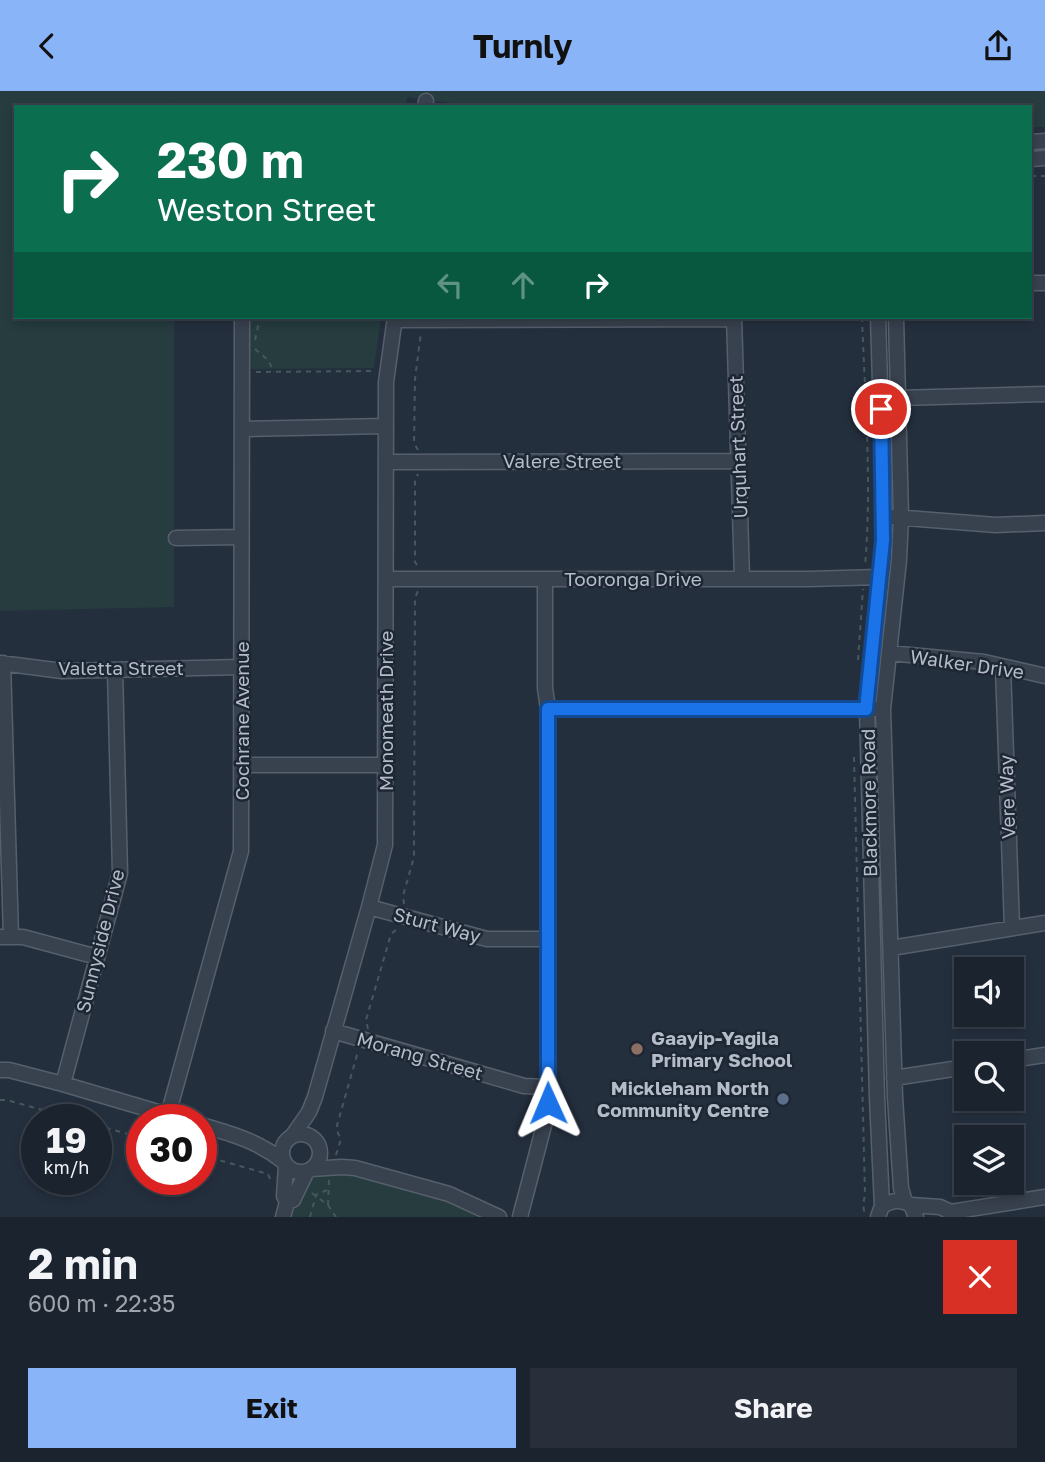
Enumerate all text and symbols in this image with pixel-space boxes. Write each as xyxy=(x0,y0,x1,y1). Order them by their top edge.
icon: back xyxy=(28,27,66,65)
text: Turnly xyxy=(473,27,572,65)
icon: share xyxy=(979,27,1017,65)
text: 230 m xyxy=(157,130,304,189)
icon: right xyxy=(42,133,133,224)
text: Weston Street xyxy=(157,190,376,228)
icon: left xyxy=(431,266,469,304)
icon: ahead xyxy=(504,266,542,304)
icon: right xyxy=(577,266,615,304)
street label: Urquhart Street xyxy=(724,375,751,519)
pin xyxy=(851,379,911,439)
icon: arrive xyxy=(862,390,900,428)
street label: Valere Street xyxy=(503,449,621,472)
street label: Tooronga Drive xyxy=(564,567,702,590)
street label: Monomeath Drive xyxy=(374,631,397,791)
street label: Cochrane Avenue xyxy=(230,642,253,800)
street label: Walker Drive xyxy=(909,644,1026,683)
street label: Valetta Street xyxy=(58,656,184,679)
street label: Blackmore Road xyxy=(856,729,881,877)
street label: Vere Way xyxy=(994,754,1019,839)
street label: Sunnyside Drive xyxy=(71,867,128,1015)
street label: Sturt Way xyxy=(391,902,484,947)
map controls xyxy=(954,957,1024,1195)
button: sound xyxy=(954,957,1024,1027)
place label: Gaayip-Yagila Primary School xyxy=(651,1026,792,1071)
street label: Morang Street xyxy=(354,1027,486,1084)
marker: Gaayip-Yagila Primary School xyxy=(629,1041,645,1057)
button: search xyxy=(954,1041,1024,1111)
position arrow xyxy=(511,1066,585,1140)
place label: Mickleham North Community Centre xyxy=(597,1076,769,1121)
marker: Mickleham North Community Centre xyxy=(775,1091,791,1107)
speed limit sign: 30 xyxy=(126,1104,217,1195)
text: 19 xyxy=(46,1119,87,1161)
button: layers xyxy=(954,1125,1024,1195)
text: km/h xyxy=(44,1156,89,1178)
text: 2 min xyxy=(28,1238,138,1288)
button: close xyxy=(943,1240,1017,1314)
text: 600 m · 22:35 xyxy=(28,1289,175,1317)
button: Exit xyxy=(28,1368,516,1448)
button: Share xyxy=(530,1368,1017,1448)

